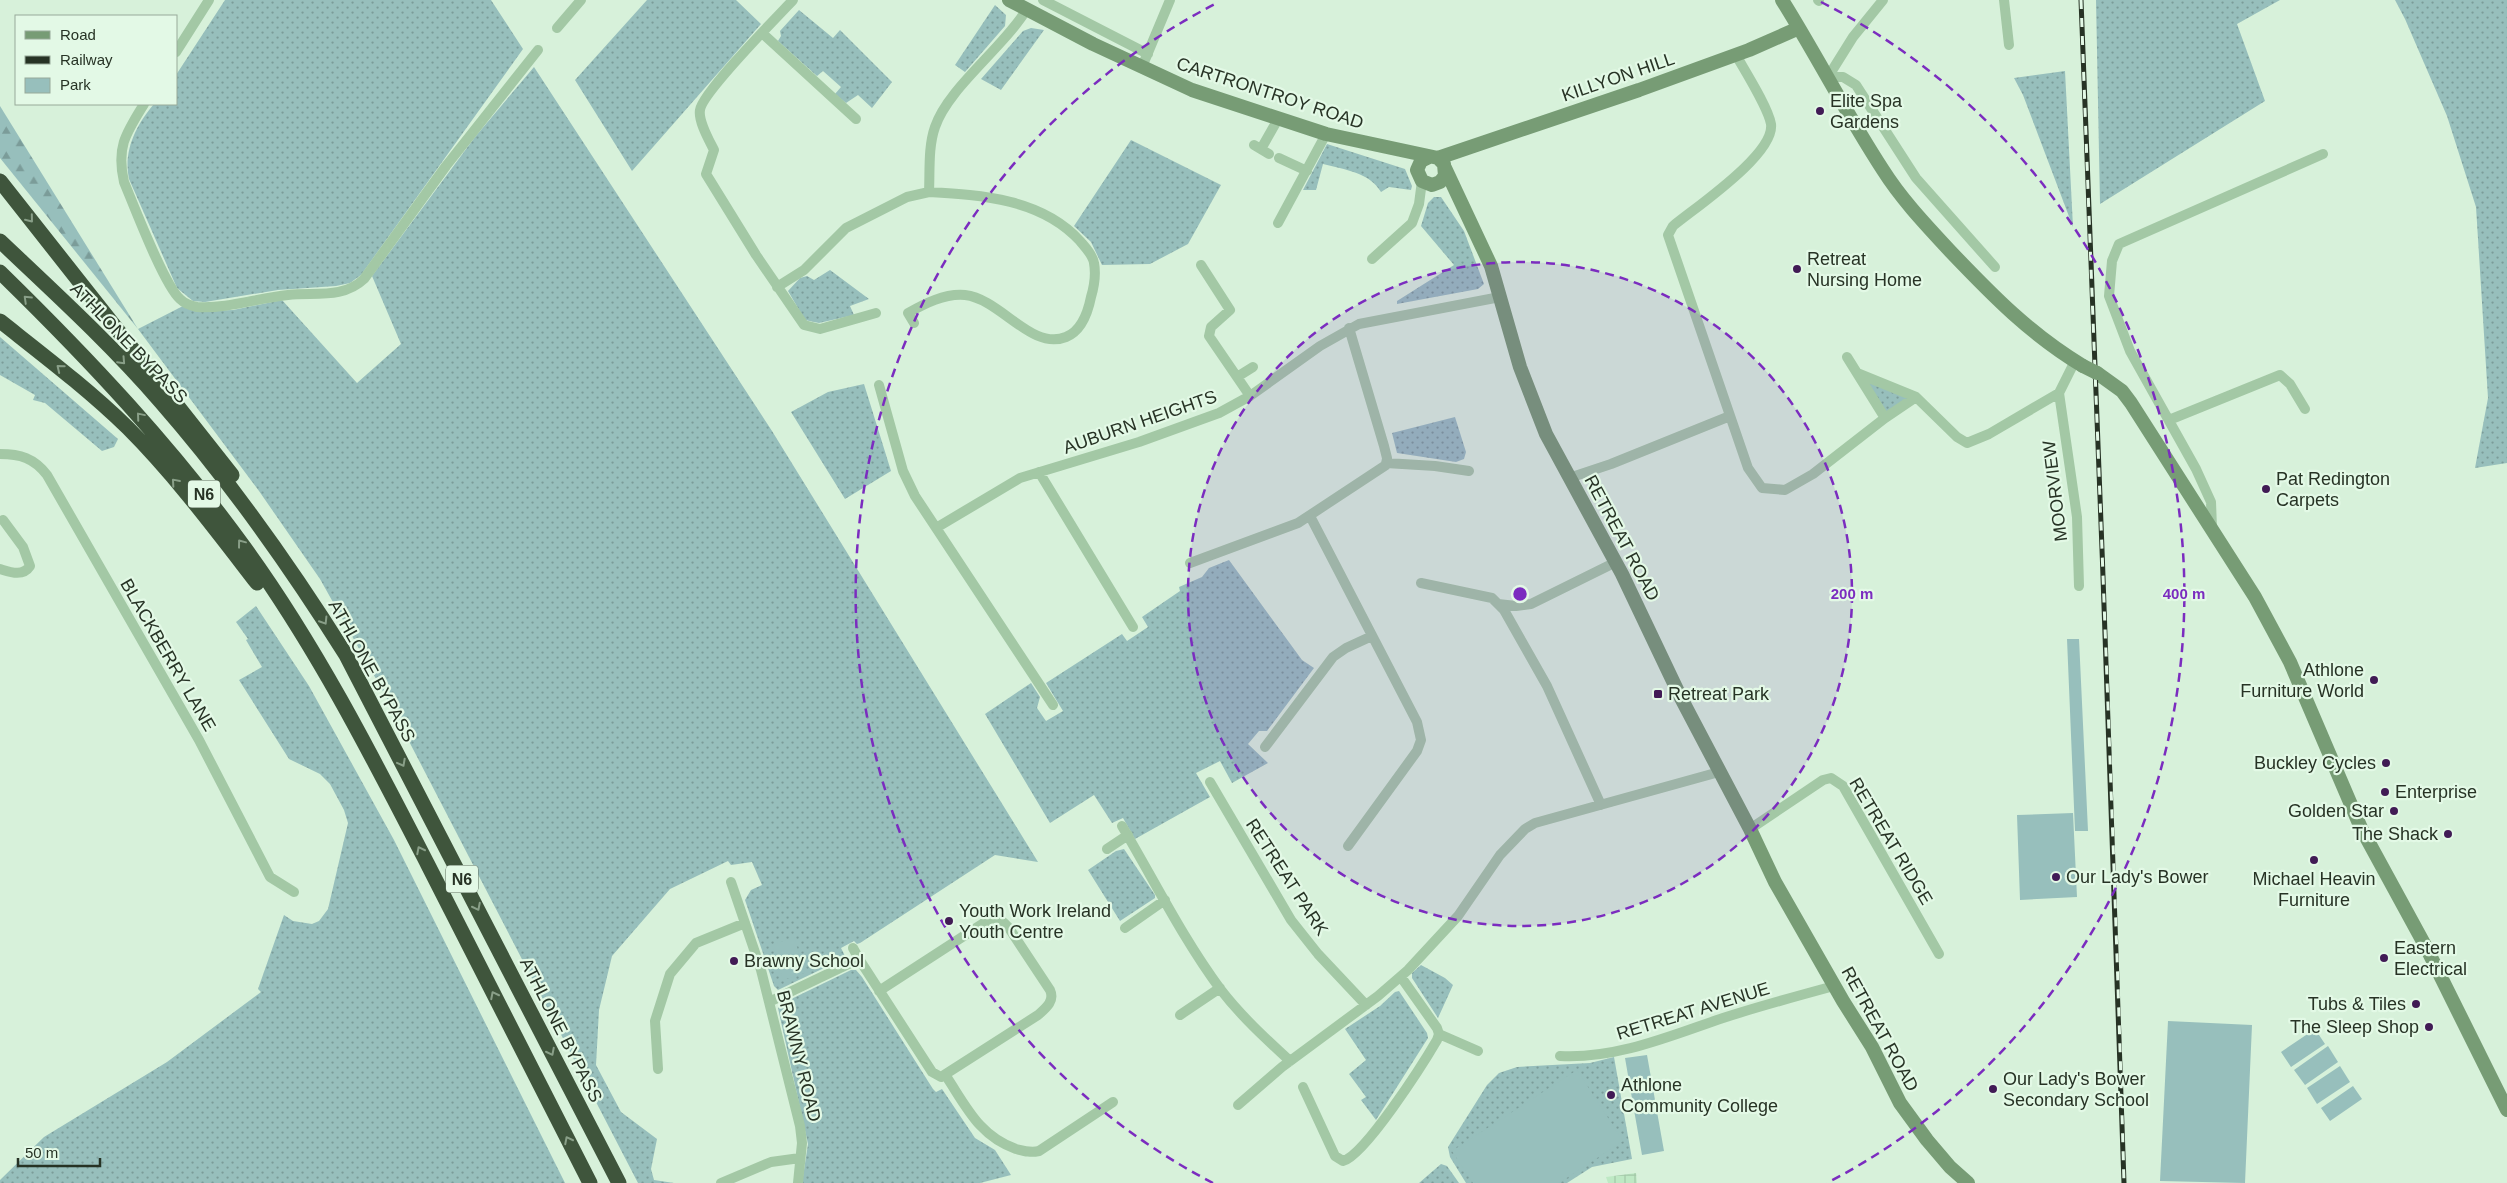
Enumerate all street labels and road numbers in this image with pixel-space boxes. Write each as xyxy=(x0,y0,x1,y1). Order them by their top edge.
street label: KILLYON HILL xyxy=(1559,48,1677,106)
street label: CARTRONTROY ROAD xyxy=(1174,53,1366,133)
street label: ATHLONE BYPASS xyxy=(66,279,192,407)
street label: AUBURN HEIGHTS xyxy=(1061,386,1219,458)
street label: MOORVIEW xyxy=(2039,439,2071,543)
street label: RETREAT ROAD xyxy=(1580,472,1664,604)
road number: N6 xyxy=(188,480,220,508)
street label: BLACKBERRY LANE xyxy=(116,575,220,735)
street label: ATHLONE BYPASS xyxy=(325,596,419,746)
street label: RETREAT RIDGE xyxy=(1845,774,1937,908)
street label: RETREAT PARK xyxy=(1242,815,1332,939)
road number: N6 xyxy=(446,866,478,892)
street label: ATHLONE BYPASS xyxy=(516,954,606,1106)
street label: RETREAT ROAD xyxy=(1837,963,1923,1095)
street label: RETREAT AVENUE xyxy=(1614,978,1772,1044)
street label: BRAWNY ROAD xyxy=(773,988,825,1124)

